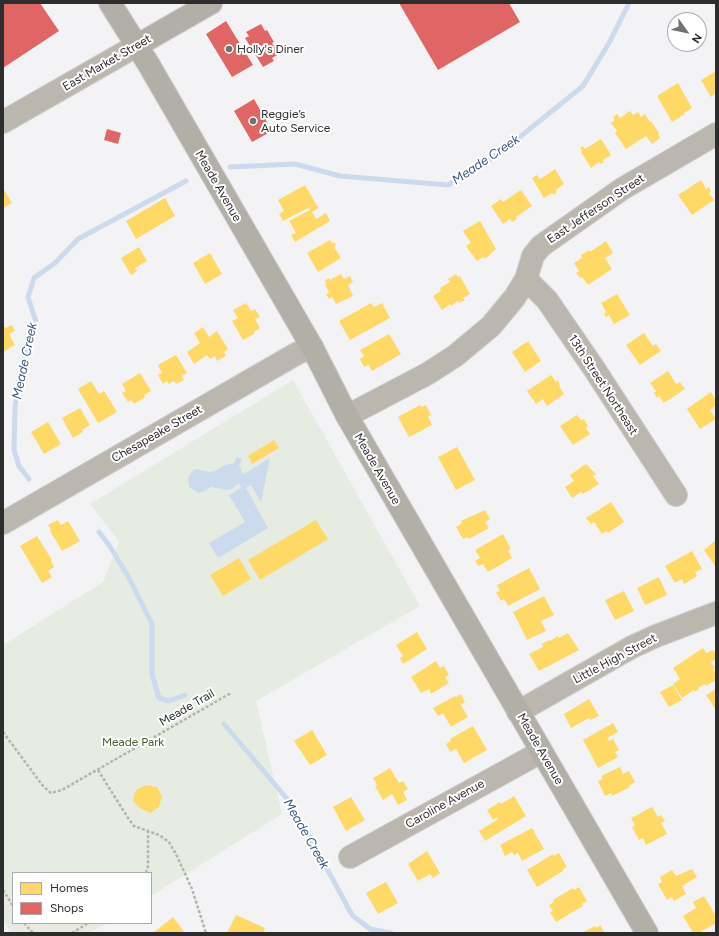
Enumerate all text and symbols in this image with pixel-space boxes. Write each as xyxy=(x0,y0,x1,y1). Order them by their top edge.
north arrow xyxy=(667,12,707,52)
text: N xyxy=(689,31,704,45)
street label: East Market Street xyxy=(60,32,154,94)
place label: Holly's Diner xyxy=(237,42,304,56)
marker: Holly's Diner xyxy=(224,44,234,54)
place label: Reggie’s Auto Service xyxy=(261,107,330,135)
marker: Reggie’s Auto Service xyxy=(248,116,258,126)
water label: Meade Creek xyxy=(449,132,523,188)
street label: Meade Avenue xyxy=(192,148,244,224)
street label: East Jefferson Street xyxy=(545,171,647,247)
water label: Meade Creek xyxy=(9,321,41,401)
street label: 13th Street Northeast xyxy=(565,332,641,438)
street label: Chesapeake Street xyxy=(109,402,205,466)
street label: Meade Avenue xyxy=(351,431,403,507)
street label: Little High Street xyxy=(571,631,659,687)
street label: Meade Trail xyxy=(157,687,217,729)
street label: Meade Avenue xyxy=(514,711,566,787)
park label: Meade Park xyxy=(102,735,164,749)
street label: Caroline Avenue xyxy=(403,776,487,832)
water label: Meade Creek xyxy=(280,796,332,872)
legend xyxy=(12,872,152,924)
text: Homes xyxy=(50,881,88,895)
text: Shops xyxy=(50,901,84,915)

